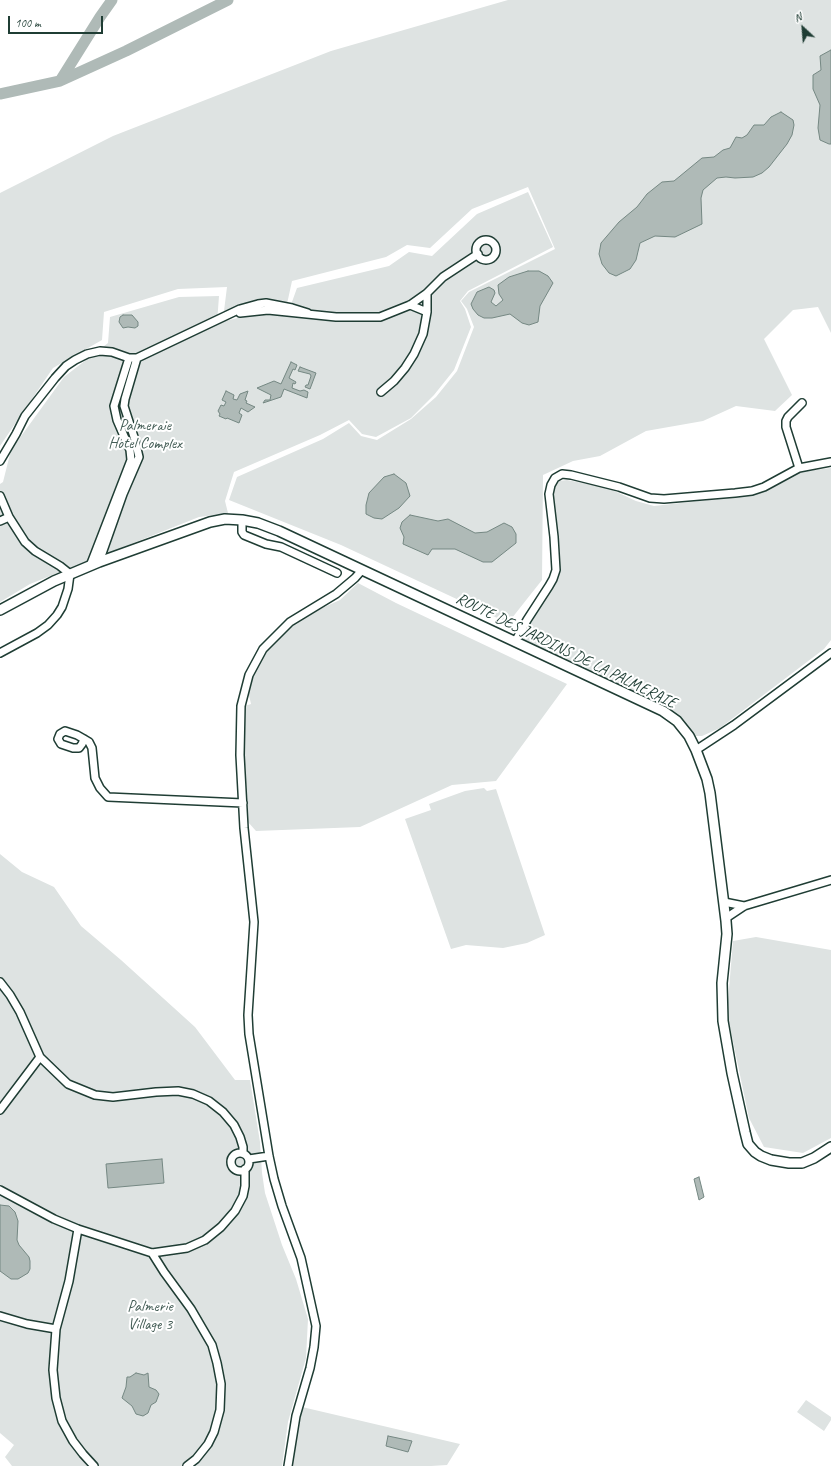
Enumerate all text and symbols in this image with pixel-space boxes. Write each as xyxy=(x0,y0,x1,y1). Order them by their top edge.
scale bar xyxy=(10,8,105,34)
north arrow xyxy=(783,8,823,48)
text: N xyxy=(792,9,804,25)
text: 100 m xyxy=(15,15,41,31)
park label: Palmeraie Hotel Complex xyxy=(108,416,182,454)
street label: ROUTE DES JARDINS DE LA PALMERAIE xyxy=(453,589,679,713)
park label: Palmerie Village 3 xyxy=(127,1297,173,1335)

